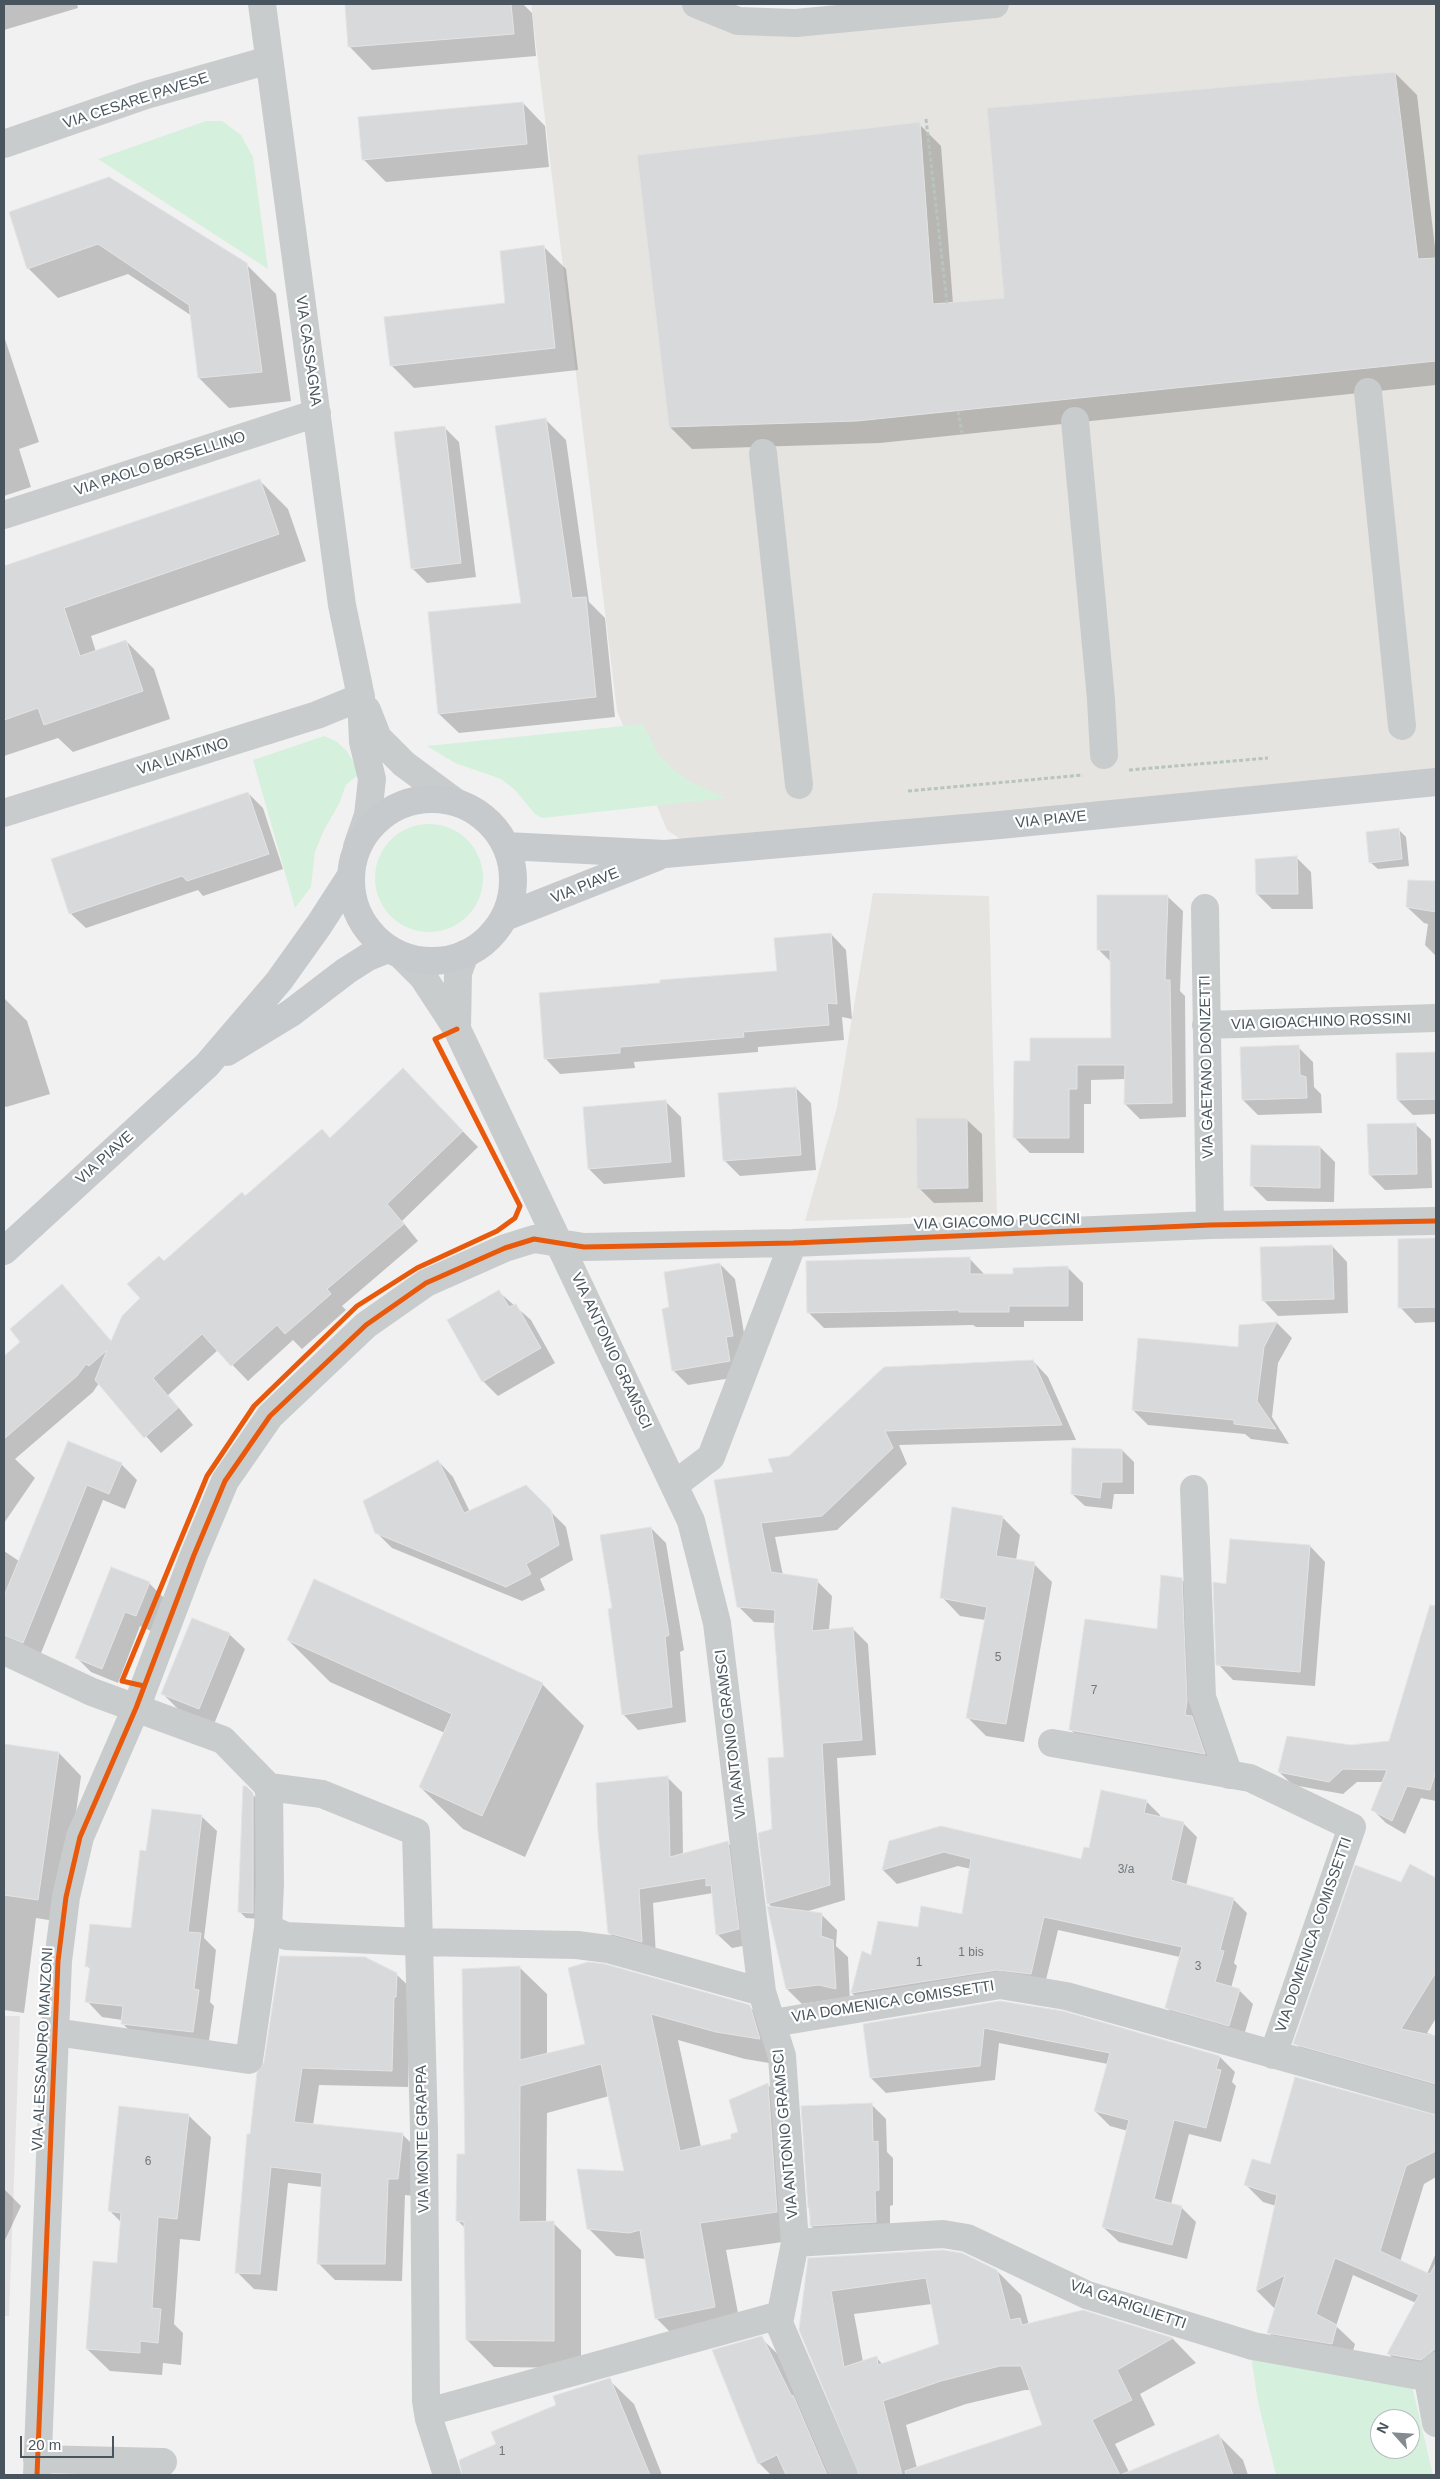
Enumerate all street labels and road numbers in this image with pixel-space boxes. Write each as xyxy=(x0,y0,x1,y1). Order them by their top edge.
street label: VIA CESARE PAVESE xyxy=(61,69,211,133)
street label: VIA CASSAGNA xyxy=(291,294,325,408)
street label: VIA PAOLO BORSELLINO xyxy=(72,428,248,500)
street label: VIA LIVATINO xyxy=(135,735,231,779)
street label: VIA PIAVE xyxy=(1015,807,1087,833)
street label: VIA PIAVE xyxy=(549,864,621,908)
street label: VIA GAETANO DONIZETTI xyxy=(1196,975,1218,1159)
street label: VIA GIOACHINO ROSSINI xyxy=(1231,1010,1411,1034)
street label: VIA PIAVE xyxy=(72,1127,138,1189)
street label: VIA GIACOMO PUCCINI xyxy=(913,1210,1081,1234)
street label: VIA ANTONIO GRAMSCI xyxy=(567,1270,655,1432)
street label: VIA ANTONIO GRAMSCI xyxy=(712,1648,750,1820)
street label: VIA DOMENICA COMISSETTI xyxy=(1272,1835,1356,2035)
street label: VIA ALESSANDRO MANZONI xyxy=(29,1947,57,2151)
street label: VIA DOMENICA COMISSETTI xyxy=(790,1977,996,2027)
street label: VIA ANTONIO GRAMSCI xyxy=(770,2048,802,2220)
street label: VIA MONTE GRAPPA xyxy=(413,2065,433,2213)
street label: VIA GARIGLIETTI xyxy=(1068,2277,1188,2333)

